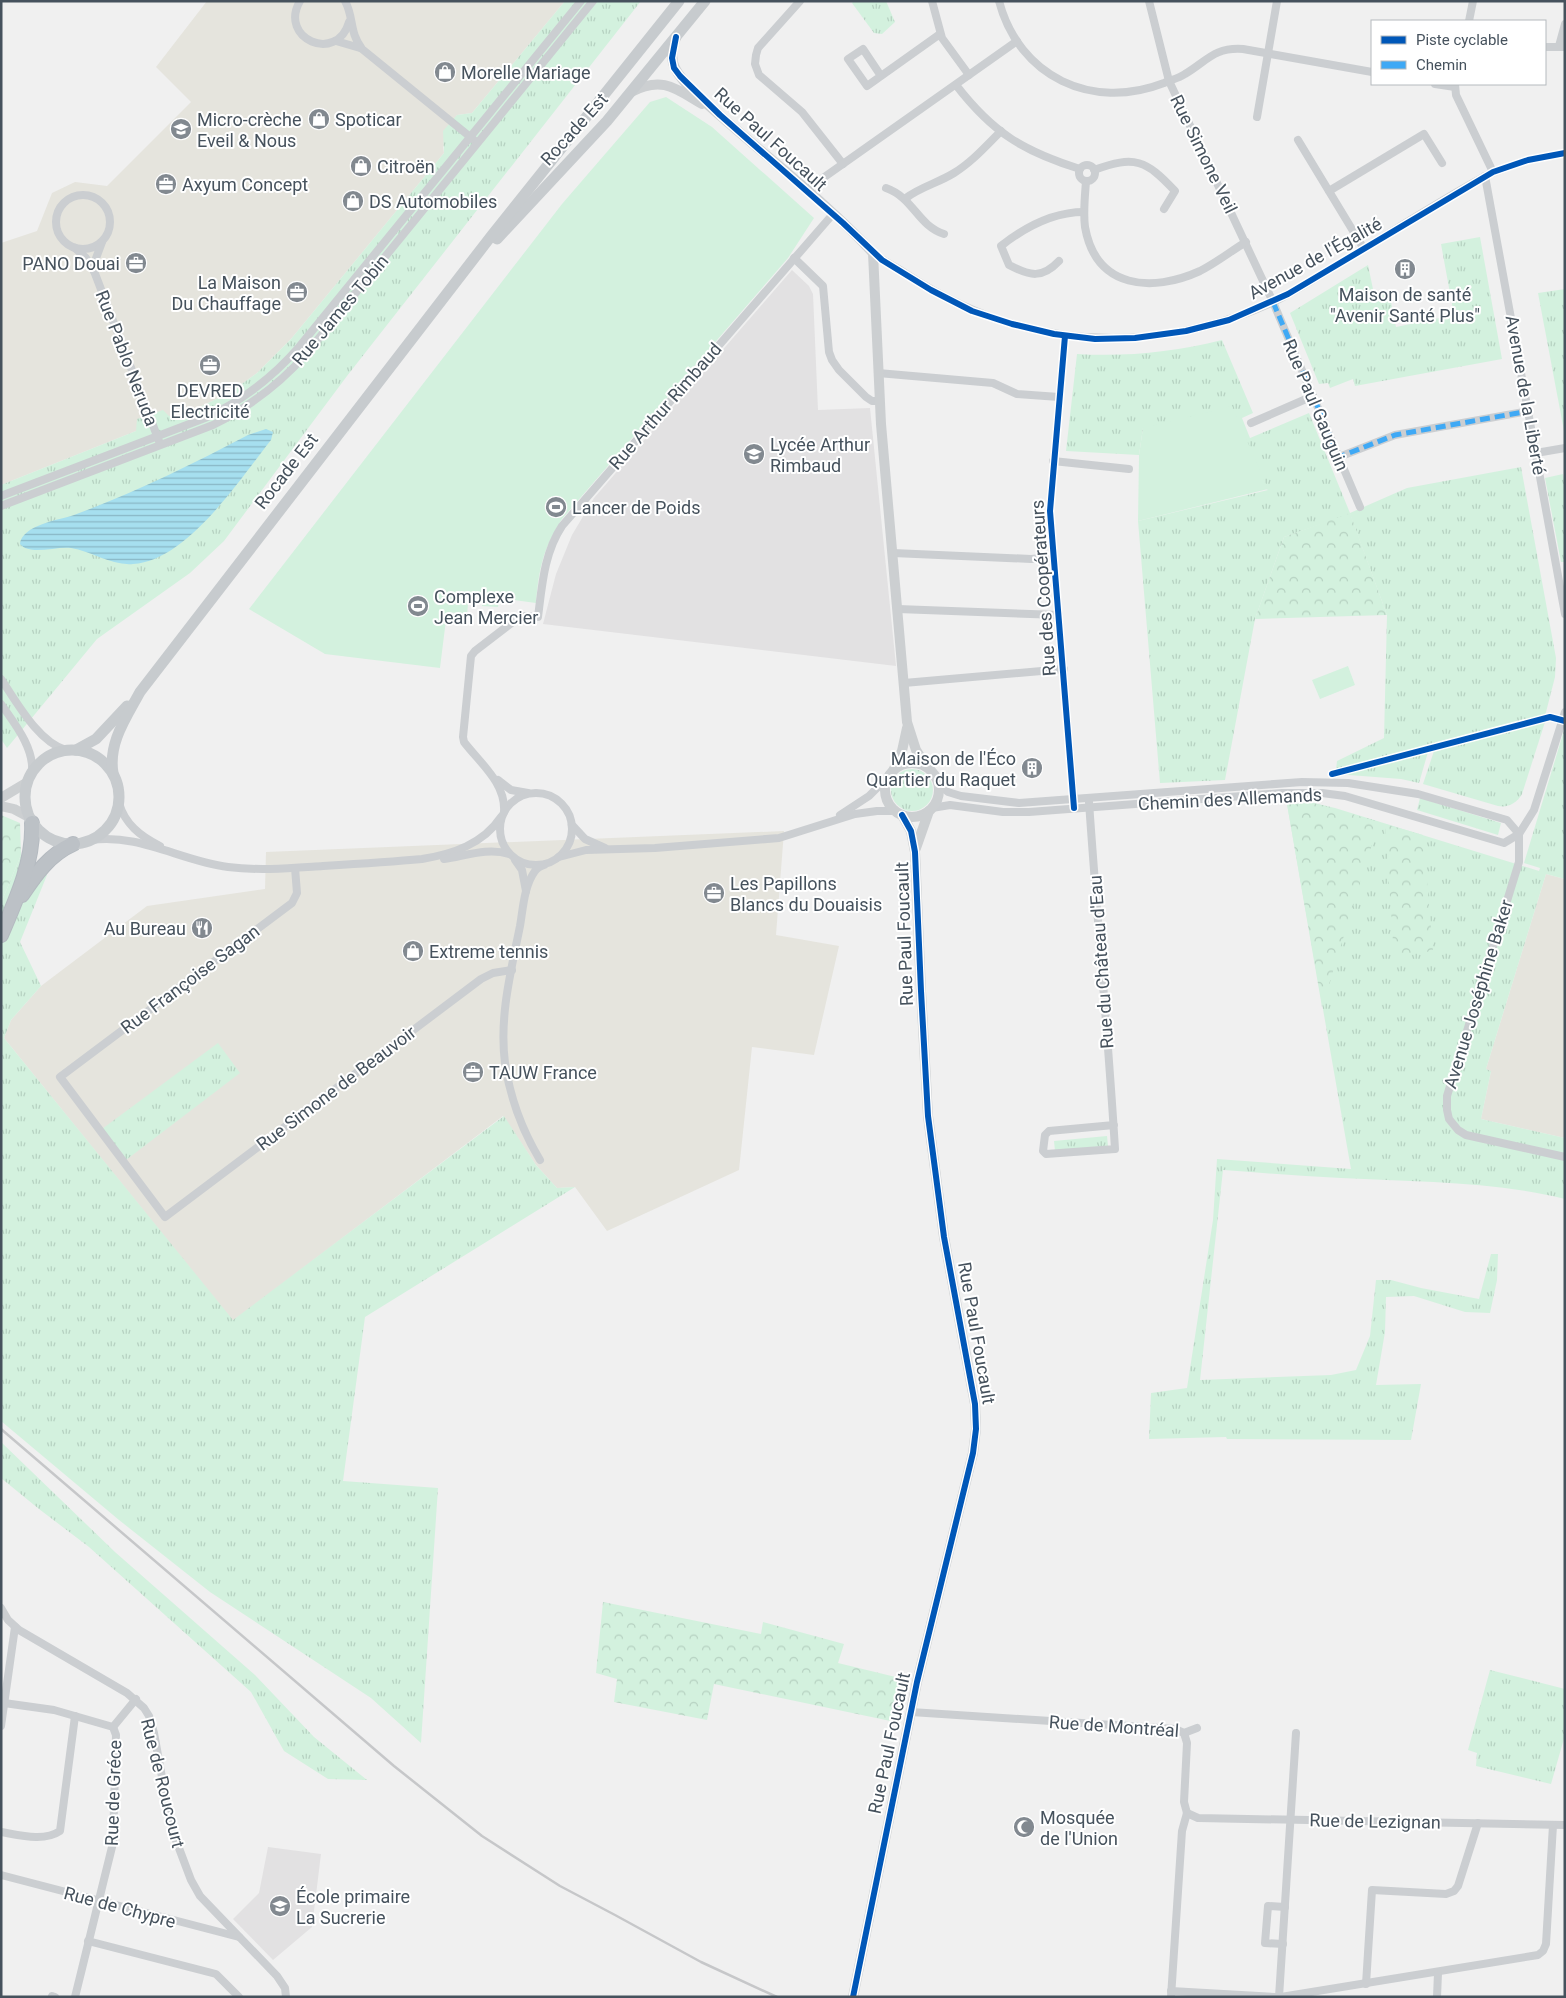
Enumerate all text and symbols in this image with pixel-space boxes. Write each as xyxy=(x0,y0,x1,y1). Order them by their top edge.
legend xyxy=(1371,20,1546,85)
text: Piste cyclable xyxy=(1416,31,1508,49)
text: Chemin xyxy=(1416,56,1467,74)
shop icon: Morelle Mariage xyxy=(433,60,457,84)
place label: Morelle Mariage xyxy=(461,62,591,83)
street label: Rue Paul Foucault xyxy=(710,83,832,195)
street label: Rocade Est xyxy=(536,88,612,170)
street label: Rue Simone Veil xyxy=(1166,91,1242,217)
shop icon: Spoticar xyxy=(307,107,331,131)
place label: Micro-crèche Eveil & Nous xyxy=(197,109,301,151)
place label: Spoticar xyxy=(335,109,402,130)
school or university icon: Micro-crèche Eveil & Nous xyxy=(169,117,193,141)
shop icon: Citroën xyxy=(349,154,373,178)
place label: Citroën xyxy=(377,156,435,177)
office icon: Axyum Concept xyxy=(154,172,178,196)
place label: Axyum Concept xyxy=(182,174,308,195)
shop icon: DS Automobiles xyxy=(341,189,365,213)
place label: DS Automobiles xyxy=(369,191,497,212)
street label: Avenue de l'Égalité xyxy=(1245,213,1385,303)
street label: Rue James Tobin xyxy=(288,250,392,370)
office icon: PANO Douai xyxy=(124,251,148,275)
place label: PANO Douai xyxy=(22,253,120,274)
building icon: Maison de santé "Avenir Santé Plus" xyxy=(1393,257,1417,281)
place label: La Maison Du Chauffage xyxy=(171,272,281,314)
office icon: La Maison Du Chauffage xyxy=(285,280,309,304)
place label: Maison de santé "Avenir Santé Plus" xyxy=(1330,284,1480,326)
street label: Rue Pablo Neruda xyxy=(91,287,163,429)
street label: Avenue de la Liberté xyxy=(1502,313,1550,477)
street label: Rue Paul Gauguin xyxy=(1279,336,1353,474)
street label: Rue Arthur Rimbaud xyxy=(604,338,726,474)
office icon: DEVRED Electricité xyxy=(198,353,222,377)
place label: DEVRED Electricité xyxy=(170,380,250,422)
street label: Rocade Est xyxy=(250,429,322,513)
place label: Lycée Arthur Rimbaud xyxy=(770,434,870,476)
school or university icon: Lycée Arthur Rimbaud xyxy=(742,442,766,466)
sports icon: Lancer de Poids xyxy=(544,495,568,519)
place label: Lancer de Poids xyxy=(572,497,700,518)
street label: Rue des Coopérateurs xyxy=(1026,499,1060,677)
place label: Complexe Jean Mercier xyxy=(434,586,538,628)
sports icon: Complexe Jean Mercier xyxy=(406,594,430,618)
place label: Maison de l'Éco Quartier du Raquet xyxy=(866,748,1016,790)
building icon: Maison de l'Éco Quartier du Raquet xyxy=(1020,756,1044,780)
street label: Chemin des Allemands xyxy=(1137,784,1323,814)
street label: Rue Paul Foucault xyxy=(891,861,917,1006)
place label: Les Papillons Blancs du Douaisis xyxy=(730,873,882,915)
street label: Rue du Château d'Eau xyxy=(1084,875,1118,1049)
office icon: Les Papillons Blancs du Douaisis xyxy=(702,881,726,905)
street label: Avenue Joséphine Baker xyxy=(1439,897,1517,1091)
restaurant icon: Au Bureau xyxy=(190,916,214,940)
place label: Au Bureau xyxy=(104,918,186,939)
street label: Rue Françoise Sagan xyxy=(117,920,263,1038)
shop icon: Extreme tennis xyxy=(401,939,425,963)
place label: Extreme tennis xyxy=(429,941,548,962)
street label: Rue Simone de Beauvoir xyxy=(252,1021,420,1155)
office icon: TAUW France xyxy=(461,1060,485,1084)
place label: TAUW France xyxy=(489,1062,597,1083)
street label: Rue Paul Foucault xyxy=(954,1260,1000,1406)
street label: Rue Paul Foucault xyxy=(864,1670,914,1816)
street label: Rue de Montréal xyxy=(1048,1711,1180,1741)
street label: Rue de Roucourt xyxy=(137,1716,189,1850)
street label: Rue de Gréce xyxy=(101,1740,125,1846)
place label: Mosquée de l'Union xyxy=(1040,1807,1118,1849)
street label: Rue de Lezignan xyxy=(1309,1809,1441,1833)
mosque icon: Mosquée de l'Union xyxy=(1012,1815,1036,1839)
street label: Rue de Chypre xyxy=(62,1882,178,1932)
place label: École primaire La Sucrerie xyxy=(296,1886,410,1928)
school or university icon: École primaire La Sucrerie xyxy=(268,1894,292,1918)

